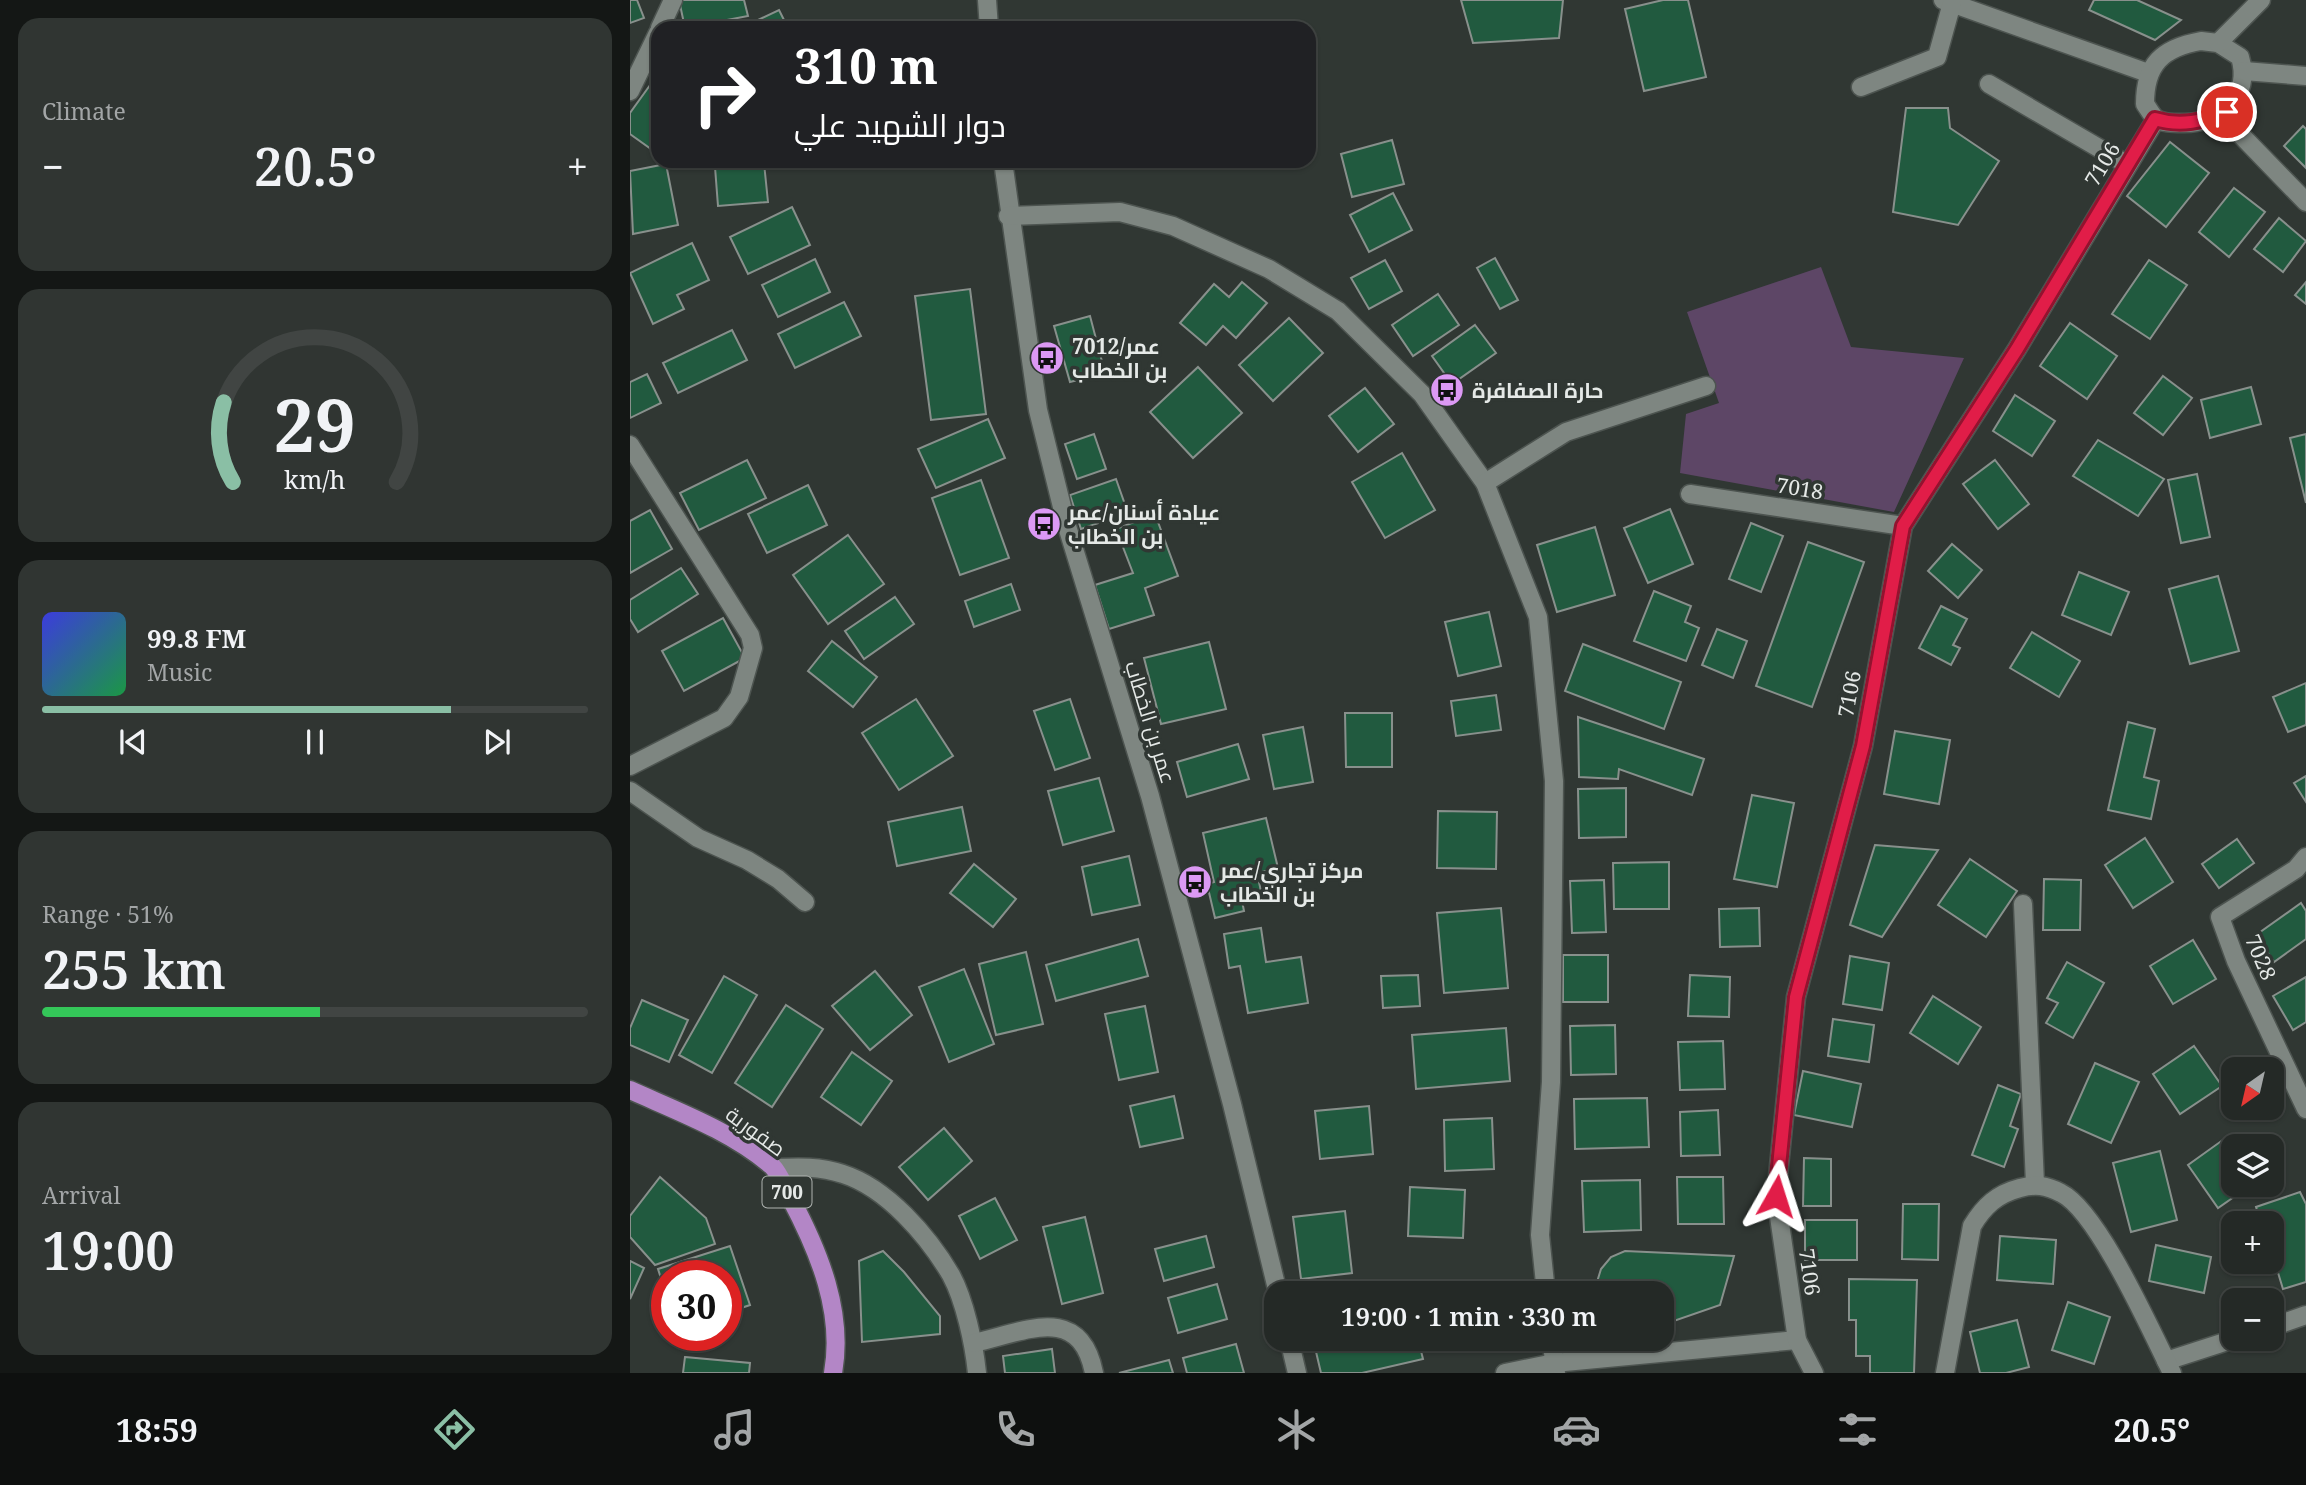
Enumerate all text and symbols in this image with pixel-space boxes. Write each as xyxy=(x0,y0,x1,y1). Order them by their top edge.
text: 310 m xyxy=(794,32,938,98)
icon: right xyxy=(679,49,770,140)
pin xyxy=(2197,82,2257,142)
icon: arrive xyxy=(2208,93,2246,131)
text: Climate xyxy=(42,95,126,127)
text: دوار الشهيد علي xyxy=(794,103,1006,146)
text: 20.5° xyxy=(254,130,377,201)
street label: 7106 xyxy=(2078,137,2126,191)
text: − xyxy=(42,140,64,192)
text: + xyxy=(567,140,588,192)
place label: 7012/عمر بن الخطاب xyxy=(1072,332,1167,384)
bus stop icon: 7012/عمر بن الخطاب xyxy=(1028,339,1066,377)
bus stop icon: حارة الصفافرة xyxy=(1428,371,1466,409)
text: 29 xyxy=(274,374,356,473)
place label: حارة الصفافرة xyxy=(1472,376,1603,404)
text: km/h xyxy=(284,461,346,495)
street label: 7018 xyxy=(1775,470,1825,506)
place label: عيادة أسنان/عمر بن الخطاب xyxy=(1067,498,1220,550)
bus stop icon: عيادة أسنان/عمر بن الخطاب xyxy=(1025,505,1063,543)
text: 99.8 FM xyxy=(147,620,246,656)
text: Music xyxy=(147,656,212,688)
street label: عمر بن الخطاب xyxy=(1119,657,1183,787)
street label: 7106 xyxy=(1831,668,1867,720)
icon: previous xyxy=(114,723,152,761)
icon: pause xyxy=(296,723,334,761)
icon: next xyxy=(478,723,516,761)
place label: مركز تجاري/عمر بن الخطاب xyxy=(1219,856,1363,908)
bus stop icon: مركز تجاري/عمر بن الخطاب xyxy=(1176,863,1214,901)
text: Range · 51% xyxy=(42,898,174,930)
street label: 7028 xyxy=(2239,930,2283,984)
text: 255 km xyxy=(42,933,226,1004)
north arrow xyxy=(2221,1057,2284,1120)
map controls xyxy=(2221,1057,2284,1351)
street label: صفورية xyxy=(720,1100,792,1162)
button: layers xyxy=(2221,1134,2284,1197)
position arrow xyxy=(1739,1159,1813,1233)
road number: 700 xyxy=(762,1176,812,1208)
text: Arrival xyxy=(42,1179,121,1211)
button: + xyxy=(2221,1211,2284,1274)
text: 19:00 xyxy=(42,1214,175,1285)
street label: 7106 xyxy=(1793,1247,1827,1297)
speed limit sign: 30 xyxy=(651,1260,742,1351)
button: − xyxy=(2221,1288,2284,1351)
text: 19:00 · 1 min · 330 m xyxy=(1341,1298,1597,1334)
icon: directions xyxy=(430,1405,479,1454)
icon: music xyxy=(710,1405,759,1454)
icon: phone xyxy=(991,1405,1040,1454)
icon: climate xyxy=(1272,1405,1321,1454)
icon: car xyxy=(1552,1405,1601,1454)
icon: filters xyxy=(1833,1405,1882,1454)
text: 18:59 xyxy=(116,1408,198,1451)
text: 20.5° xyxy=(2114,1408,2190,1451)

